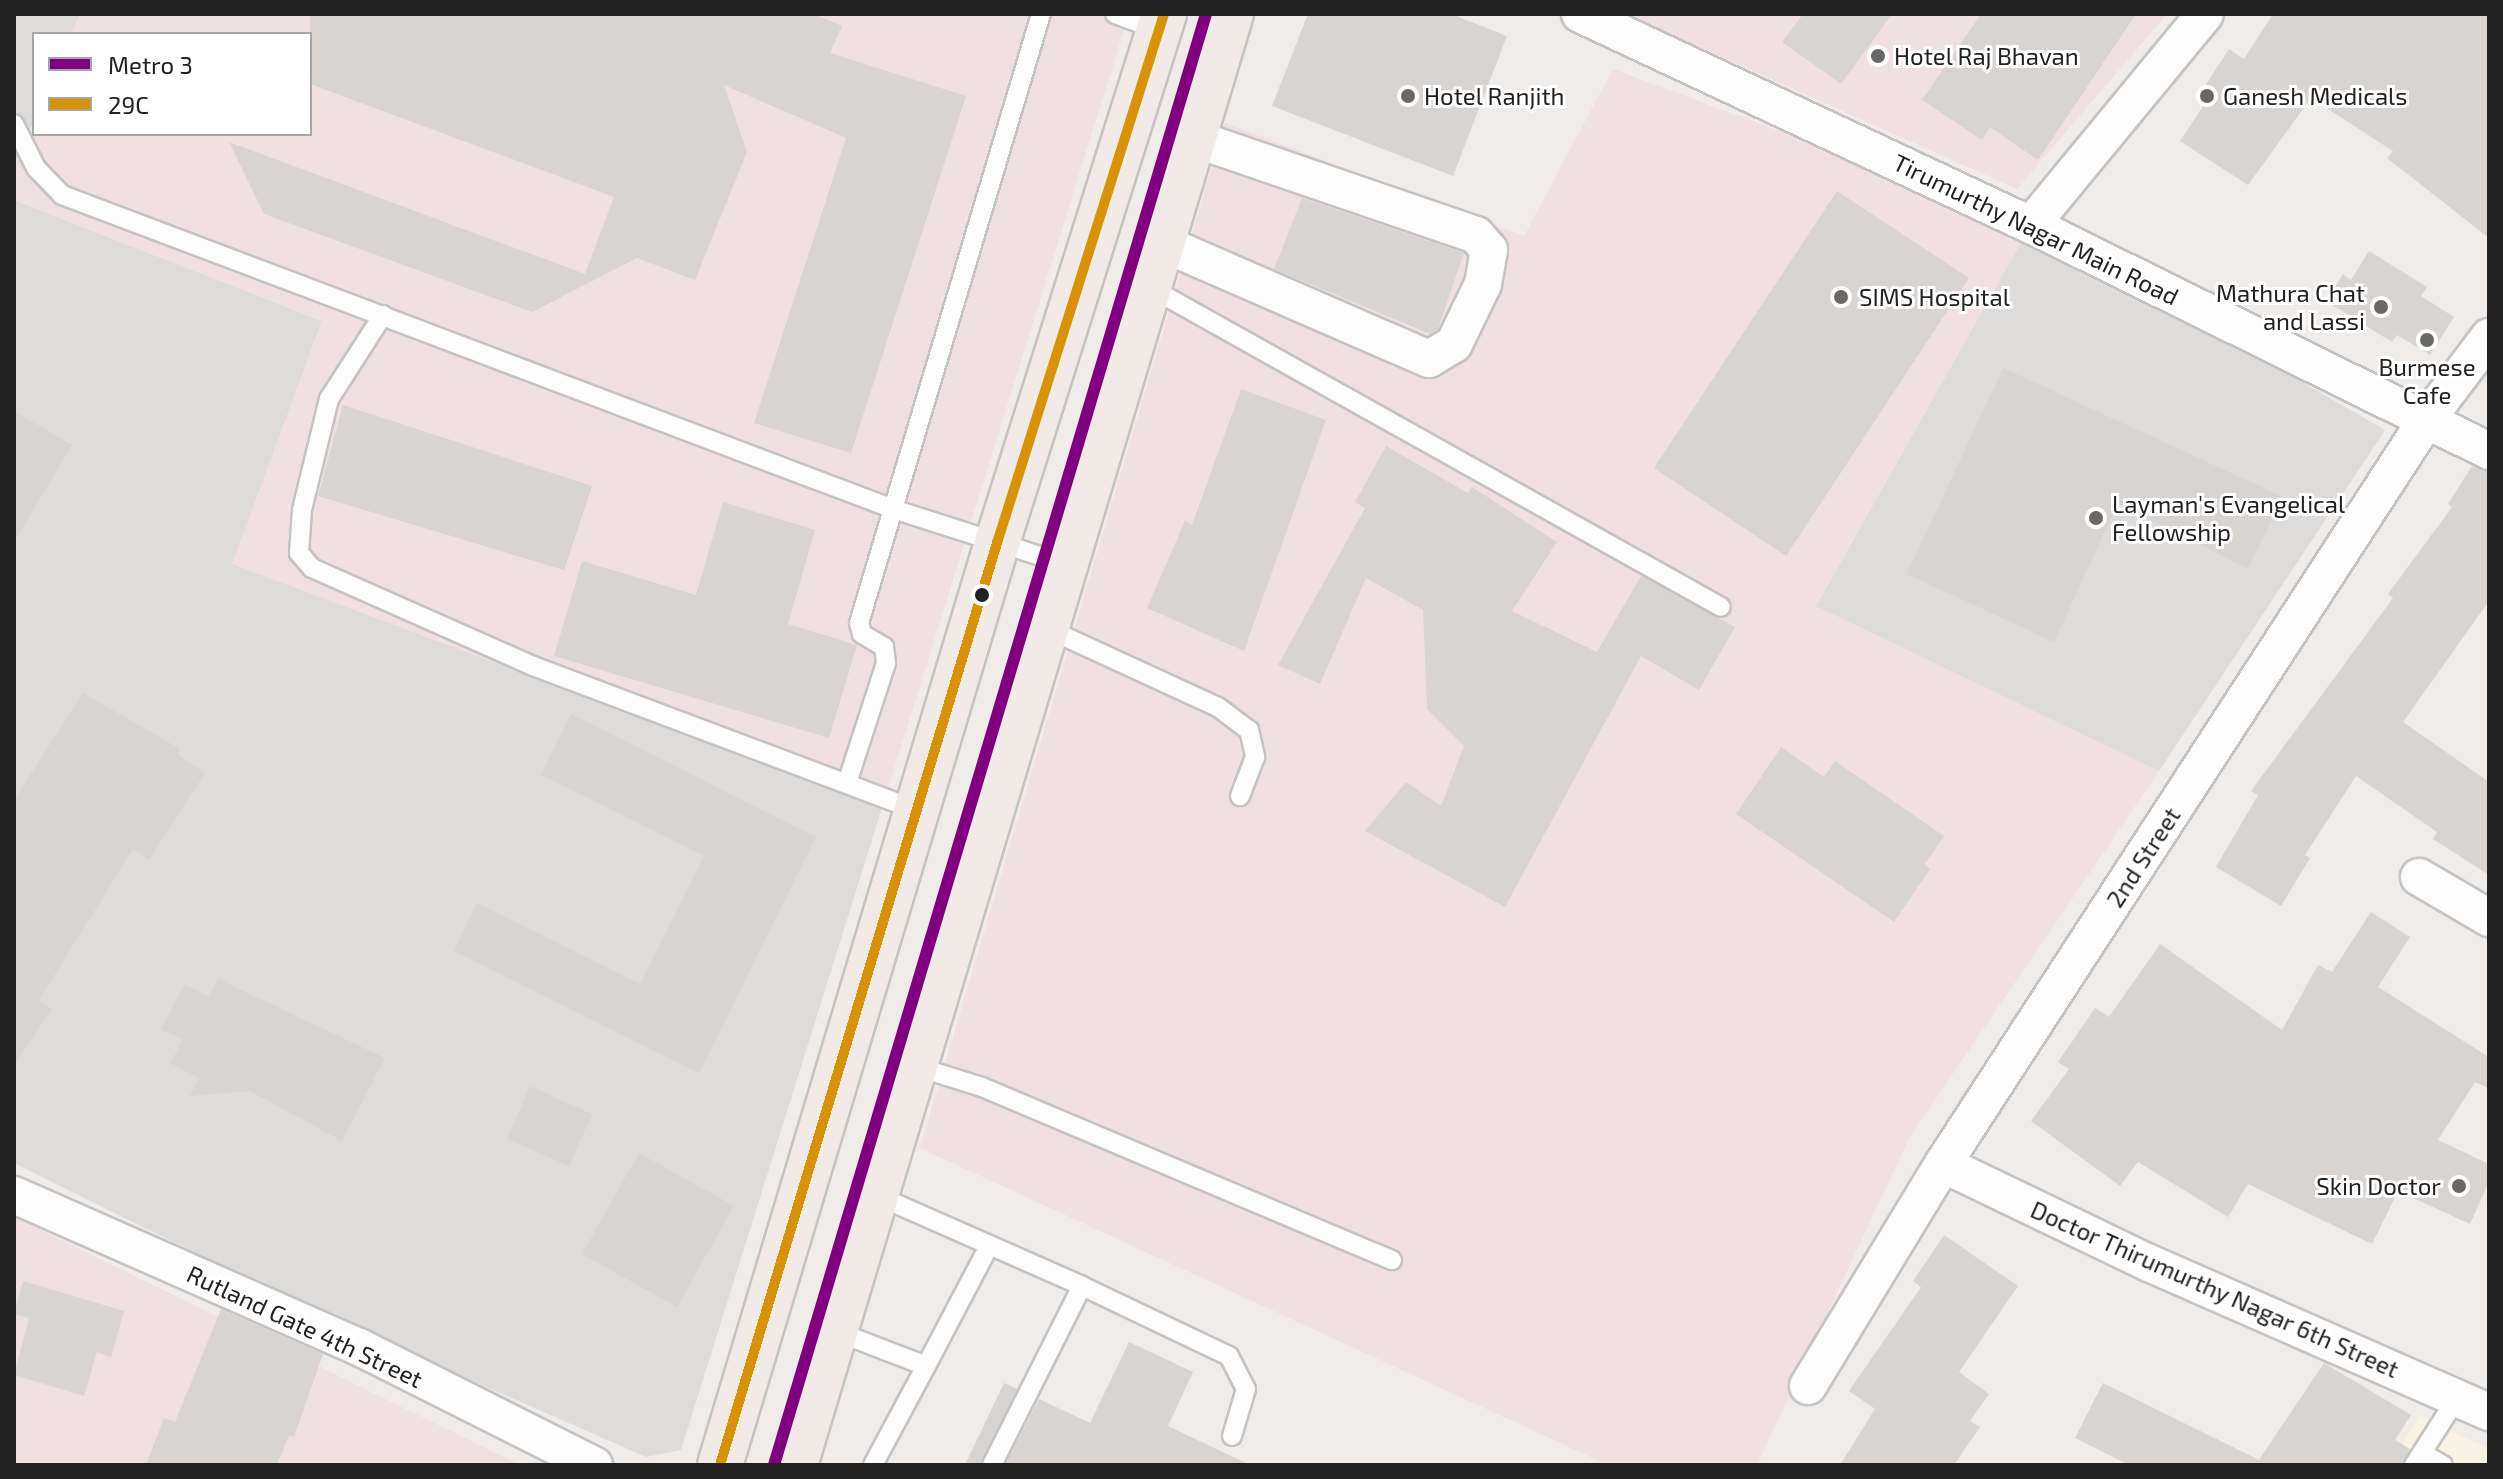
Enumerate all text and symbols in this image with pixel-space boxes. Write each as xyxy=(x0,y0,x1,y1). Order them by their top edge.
legend xyxy=(32,32,312,136)
place label: Hotel Raj Bhavan xyxy=(1894,42,2079,70)
marker: Hotel Raj Bhavan xyxy=(1869,47,1887,65)
text: Metro 3 xyxy=(108,50,193,79)
place label: Hotel Ranjith xyxy=(1424,82,1565,110)
place label: Ganesh Medicals xyxy=(2223,82,2407,110)
marker: Hotel Ranjith xyxy=(1399,87,1417,105)
marker: Ganesh Medicals xyxy=(2198,87,2216,105)
text: 29C xyxy=(108,90,149,119)
street label: Tirumurthy Nagar Main Road xyxy=(1888,147,2184,311)
place label: Mathura Chat and Lassi xyxy=(2216,279,2365,335)
place label: SIMS Hospital xyxy=(1859,283,2010,311)
marker: SIMS Hospital xyxy=(1830,286,1852,308)
marker: Mathura Chat and Lassi xyxy=(2372,298,2390,316)
marker: Burmese Cafe xyxy=(2418,331,2436,349)
place label: Burmese Cafe xyxy=(2378,353,2476,409)
place label: Layman's Evangelical Fellowship xyxy=(2112,490,2345,546)
marker: Layman's Evangelical Fellowship xyxy=(2087,509,2105,527)
unlabelled marker xyxy=(974,587,990,603)
street label: 2nd Street xyxy=(2100,802,2186,912)
place label: Skin Doctor xyxy=(2316,1172,2441,1200)
marker: Skin Doctor xyxy=(2448,1175,2470,1197)
street label: Doctor Thirumurthy Nagar 6th Street xyxy=(2025,1194,2405,1384)
street label: Rutland Gate 4th Street xyxy=(183,1259,427,1393)

